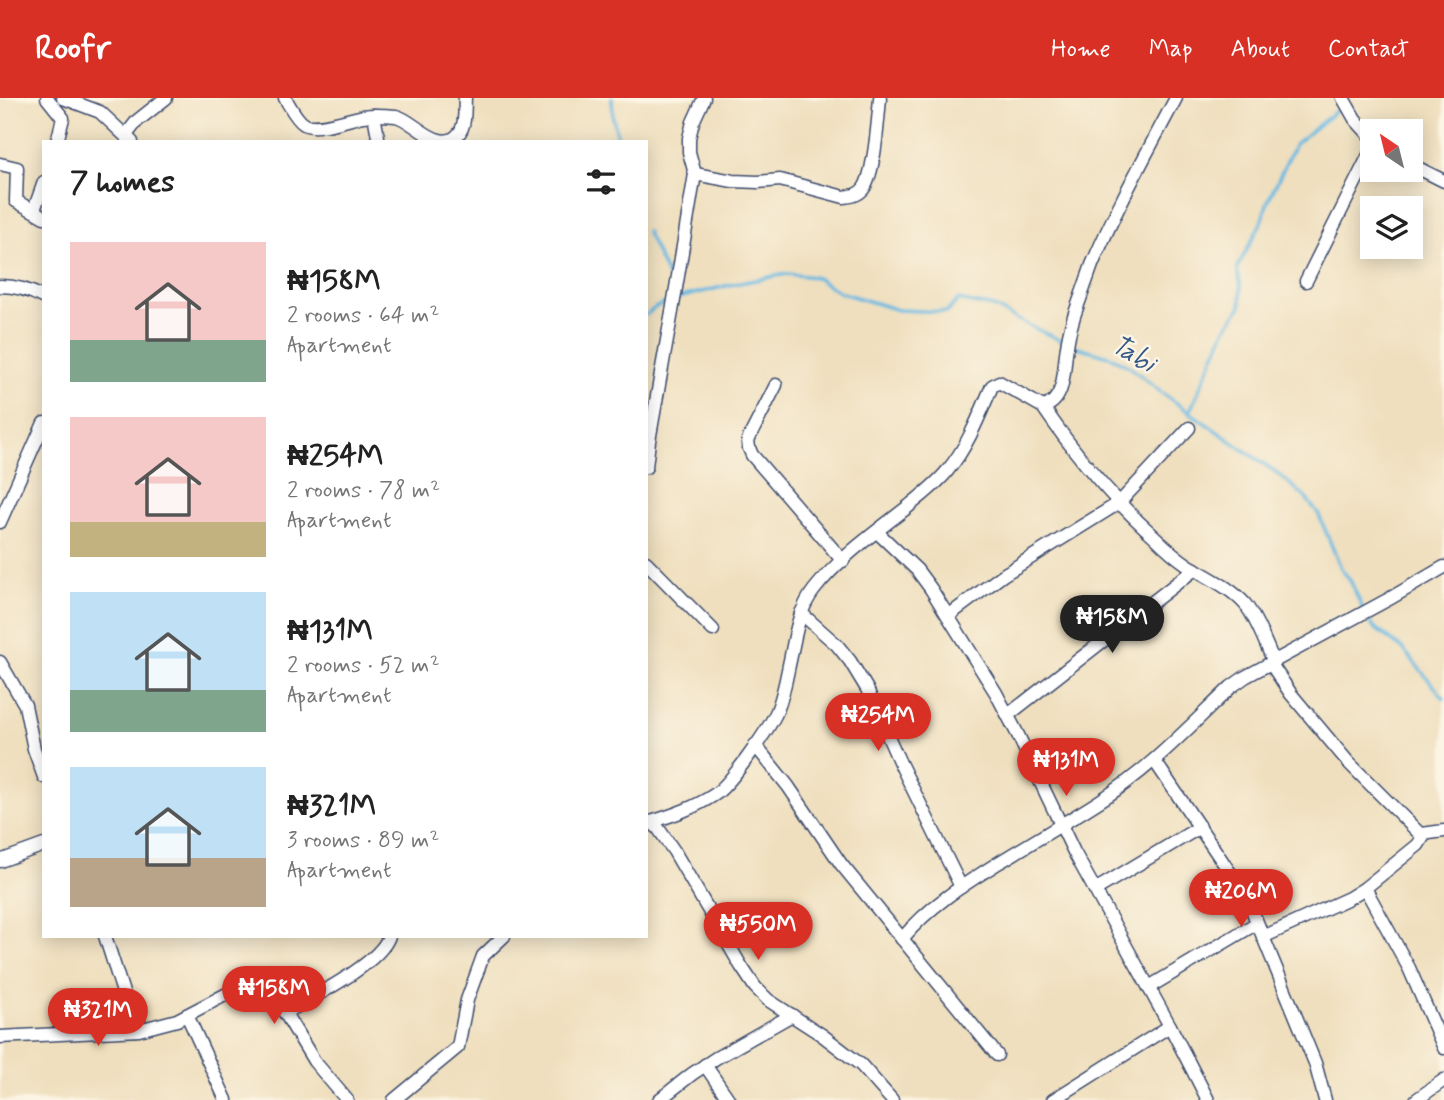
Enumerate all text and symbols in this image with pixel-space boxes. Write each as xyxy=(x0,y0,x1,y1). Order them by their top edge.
text: Roofr xyxy=(35,27,111,71)
text: Home xyxy=(1051,34,1111,65)
text: Map xyxy=(1149,34,1193,65)
text: About xyxy=(1231,34,1290,65)
text: Contact xyxy=(1328,34,1409,65)
north arrow xyxy=(1360,119,1423,182)
map controls xyxy=(1360,119,1423,259)
text: 7 homes xyxy=(70,163,175,202)
icon: filters xyxy=(582,163,620,201)
button: layers xyxy=(1360,196,1423,259)
text: ₦158M xyxy=(287,262,381,301)
icon: home xyxy=(126,270,210,354)
text: 2 rooms · 64 m² xyxy=(287,301,439,331)
water label: Tabi xyxy=(1104,328,1163,382)
text: Apartment xyxy=(287,331,392,361)
text: ₦254M xyxy=(287,437,383,476)
icon: home xyxy=(126,445,210,529)
text: 2 rooms · 78 m² xyxy=(287,476,440,506)
text: Apartment xyxy=(287,506,392,536)
pin: ₦158M xyxy=(1063,596,1161,655)
text: ₦158M xyxy=(1076,603,1148,633)
text: ₦131M xyxy=(287,612,373,651)
icon: home xyxy=(126,620,210,704)
text: 2 rooms · 52 m² xyxy=(287,651,440,681)
text: Apartment xyxy=(287,681,392,711)
pin: ₦254M xyxy=(829,694,927,753)
text: ₦254M xyxy=(841,701,915,731)
pin: ₦131M xyxy=(1017,738,1115,798)
text: ₦131M xyxy=(1033,746,1099,776)
text: ₦321M xyxy=(287,787,376,826)
icon: home xyxy=(126,795,210,879)
text: 3 rooms · 89 m² xyxy=(287,826,439,856)
text: Apartment xyxy=(287,856,392,886)
pin: ₦206M xyxy=(1192,870,1290,929)
text: ₦206M xyxy=(1205,877,1277,907)
pin: ₦550M xyxy=(709,902,807,962)
text: ₦550M xyxy=(720,910,796,940)
pin: ₦158M xyxy=(225,967,323,1026)
text: ₦158M xyxy=(238,974,310,1004)
pin: ₦321M xyxy=(49,988,147,1048)
text: ₦321M xyxy=(64,996,132,1026)

